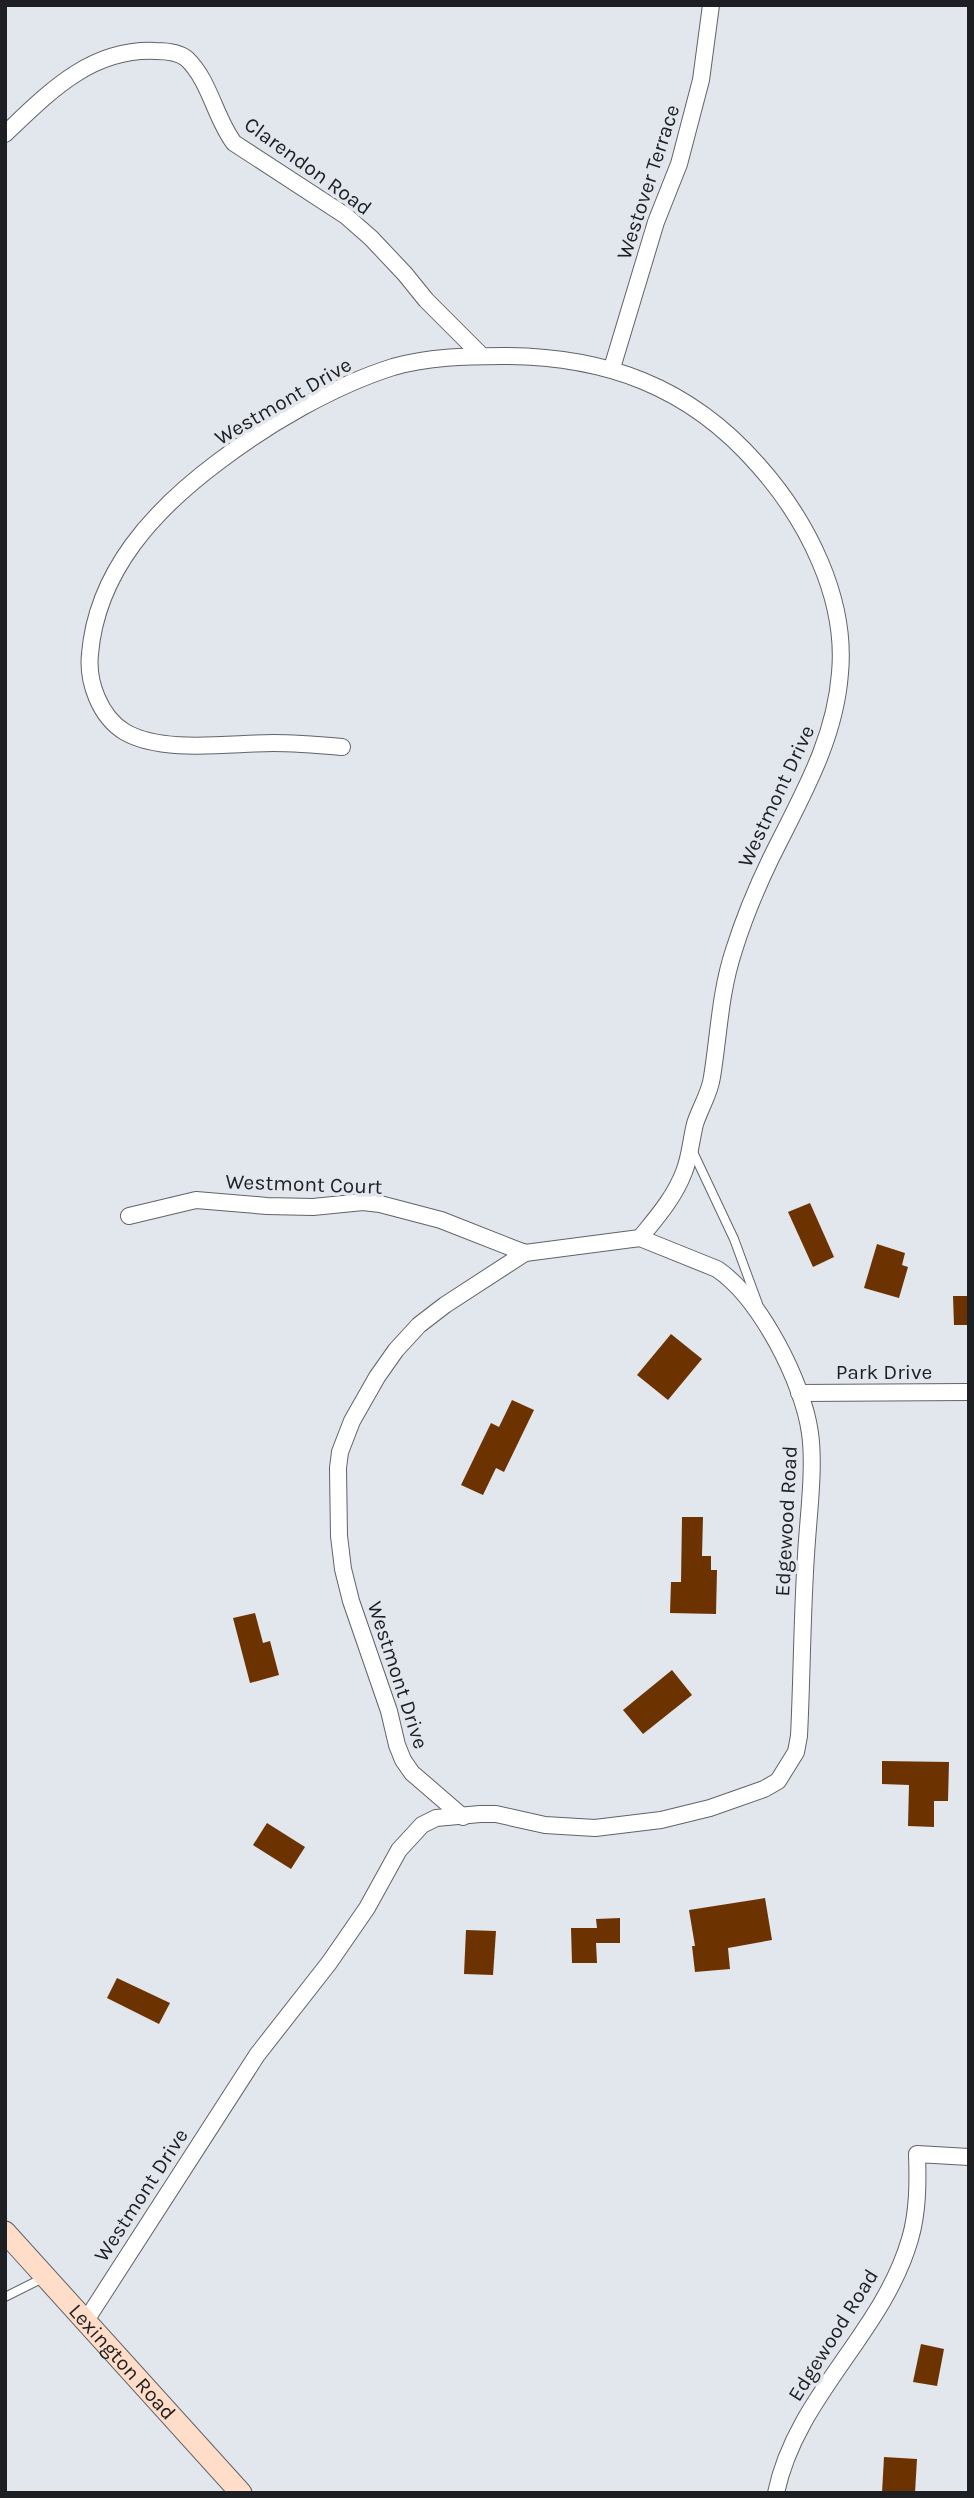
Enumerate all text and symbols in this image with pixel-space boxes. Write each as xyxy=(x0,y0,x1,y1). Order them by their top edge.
street label: Westover Terrace xyxy=(612,102,684,262)
street label: Clarendon Road xyxy=(240,112,376,220)
street label: Westmont Drive xyxy=(211,352,355,450)
street label: Westmont Drive xyxy=(733,721,819,871)
street label: Westmont Court xyxy=(225,1169,383,1199)
street label: Park Drive xyxy=(836,1360,932,1384)
street label: Edgewood Road xyxy=(770,1445,802,1597)
street label: Westmont Drive xyxy=(363,1598,433,1752)
street label: Westmont Drive xyxy=(89,2124,193,2266)
street label: Edgewood Road xyxy=(783,2265,883,2405)
street label: Lexington Road xyxy=(64,2299,181,2425)

